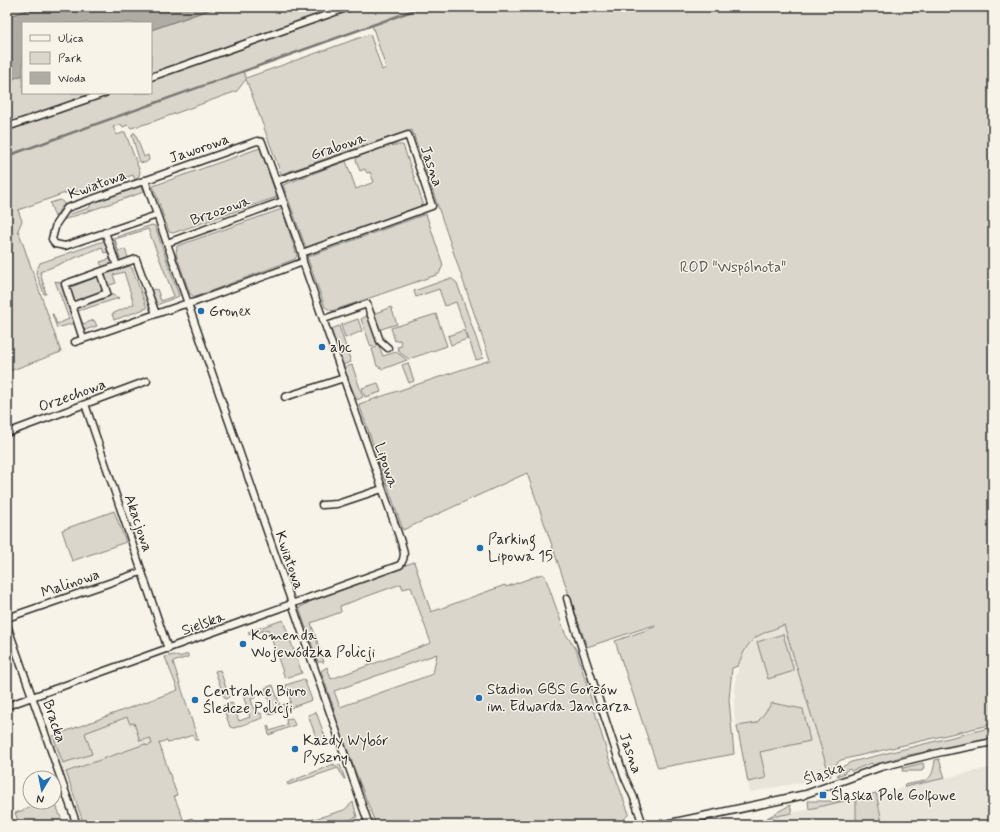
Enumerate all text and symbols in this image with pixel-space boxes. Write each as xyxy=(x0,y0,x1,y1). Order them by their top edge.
legend xyxy=(22,22,152,94)
text: Ulica xyxy=(58,31,84,47)
text: Park xyxy=(58,51,82,67)
text: Woda xyxy=(58,71,86,87)
street label: Grabowa xyxy=(308,128,370,166)
street label: Jaworowa xyxy=(167,129,232,169)
street label: Jasna xyxy=(415,143,447,189)
street label: Kwiatowa xyxy=(65,165,130,205)
street label: Brzozowa xyxy=(188,191,254,231)
park label: ROD "Wspólnota" xyxy=(680,258,786,278)
place label: Gronex xyxy=(209,302,251,322)
marker: Gronex xyxy=(196,306,206,316)
place label: abc xyxy=(330,338,352,358)
marker: abc xyxy=(317,342,327,352)
street label: Orzechowa xyxy=(36,375,109,417)
street label: Lipowa xyxy=(369,440,403,491)
street label: Akacjowa xyxy=(119,492,157,555)
street label: Kwiatowa xyxy=(270,528,308,593)
place label: Parking Lipowa 15 xyxy=(488,530,553,567)
marker: Parking Lipowa 15 xyxy=(475,543,485,553)
street label: Malinowa xyxy=(38,565,102,603)
street label: Sielska xyxy=(179,607,229,641)
place label: Komenda Wojewódzka Policji xyxy=(251,626,375,663)
marker: Komenda Wojewódzka Policji xyxy=(238,639,248,649)
place label: Stadion GBS Gorzów im. Edwarda Jancarza xyxy=(487,680,632,717)
place label: Centralne Biuro Śledcze Policji xyxy=(203,682,306,719)
marker: Stadion GBS Gorzów im. Edwarda Jancarza xyxy=(474,693,484,703)
marker: Centralne Biuro Śledcze Policji xyxy=(190,695,200,705)
street label: Bracka xyxy=(37,697,71,746)
street label: Jasna xyxy=(614,730,646,776)
place label: Każdy Wybór Pyszny xyxy=(303,731,389,768)
marker: Każdy Wybór Pyszny xyxy=(290,744,300,754)
street label: Śląska xyxy=(801,756,848,791)
north arrow xyxy=(22,770,62,810)
place label: Śląska Pole Golfowe xyxy=(831,785,956,808)
marker: Śląska Pole Golfowe xyxy=(818,790,828,800)
text: N xyxy=(36,791,45,806)

